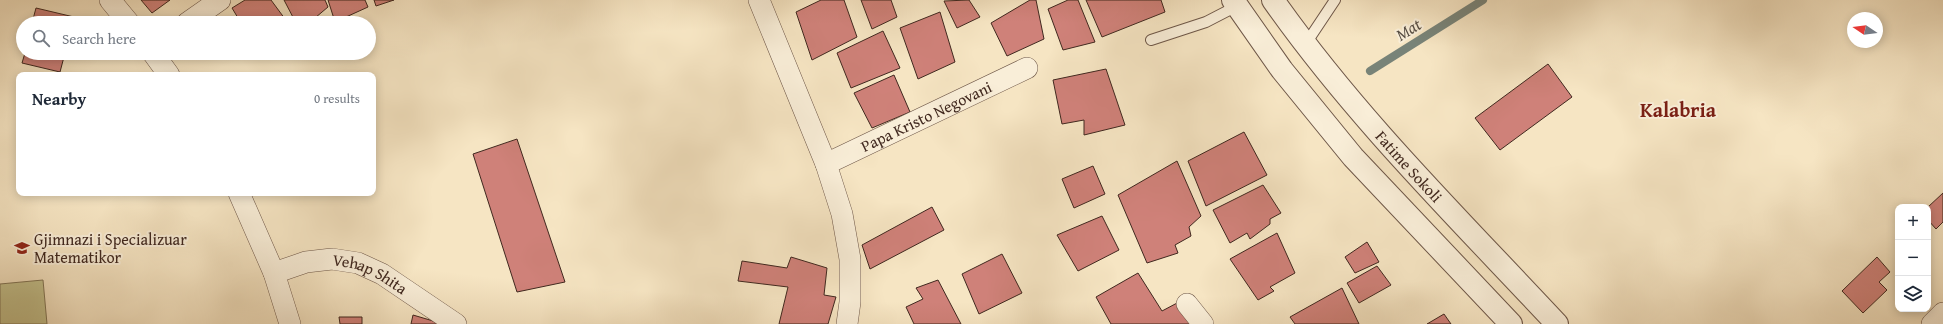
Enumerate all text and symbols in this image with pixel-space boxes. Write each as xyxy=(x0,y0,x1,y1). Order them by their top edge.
water label: Mat xyxy=(1390,11,1426,46)
north arrow xyxy=(1847,12,1883,48)
search box xyxy=(16,16,376,60)
icon: search xyxy=(30,27,52,49)
text: Search here xyxy=(62,28,136,49)
street label: Papa Kristo Negovani xyxy=(857,74,996,158)
text: Nearby xyxy=(32,86,86,111)
text: 0 results xyxy=(314,89,360,108)
district label: Kalabria xyxy=(1640,95,1717,124)
street label: Fatime Sokoli xyxy=(1370,125,1449,208)
map controls xyxy=(1895,204,1931,312)
button: + xyxy=(1895,204,1931,240)
place label: Gjimnazi i Specializuar Matematikor xyxy=(34,227,187,269)
school or university icon: Gjimnazi i Specializuar Matematikor xyxy=(13,239,31,257)
button: − xyxy=(1895,240,1931,276)
street label: Vehap Shita xyxy=(331,247,413,300)
button: layers xyxy=(1895,276,1931,312)

